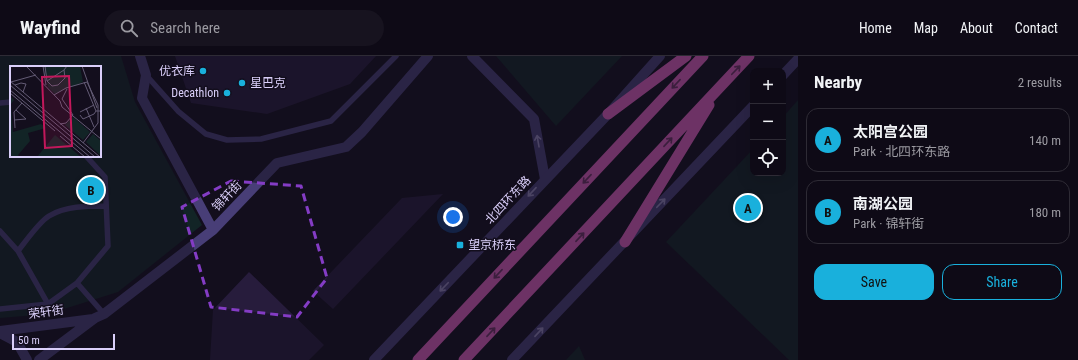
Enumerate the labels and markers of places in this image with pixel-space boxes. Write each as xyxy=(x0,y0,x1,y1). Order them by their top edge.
place label: 优衣库 xyxy=(159,64,195,78)
marker: 优衣库 xyxy=(198,66,208,76)
place label: 星巴克 xyxy=(250,76,286,90)
marker: 星巴克 xyxy=(237,78,247,88)
place label: Decathlon xyxy=(171,86,219,100)
marker: Decathlon xyxy=(222,88,232,98)
pin: B xyxy=(78,175,104,205)
pin: A xyxy=(735,193,761,223)
place label: 望京桥东 xyxy=(468,238,516,252)
marker: 望京桥东 xyxy=(455,240,465,250)

